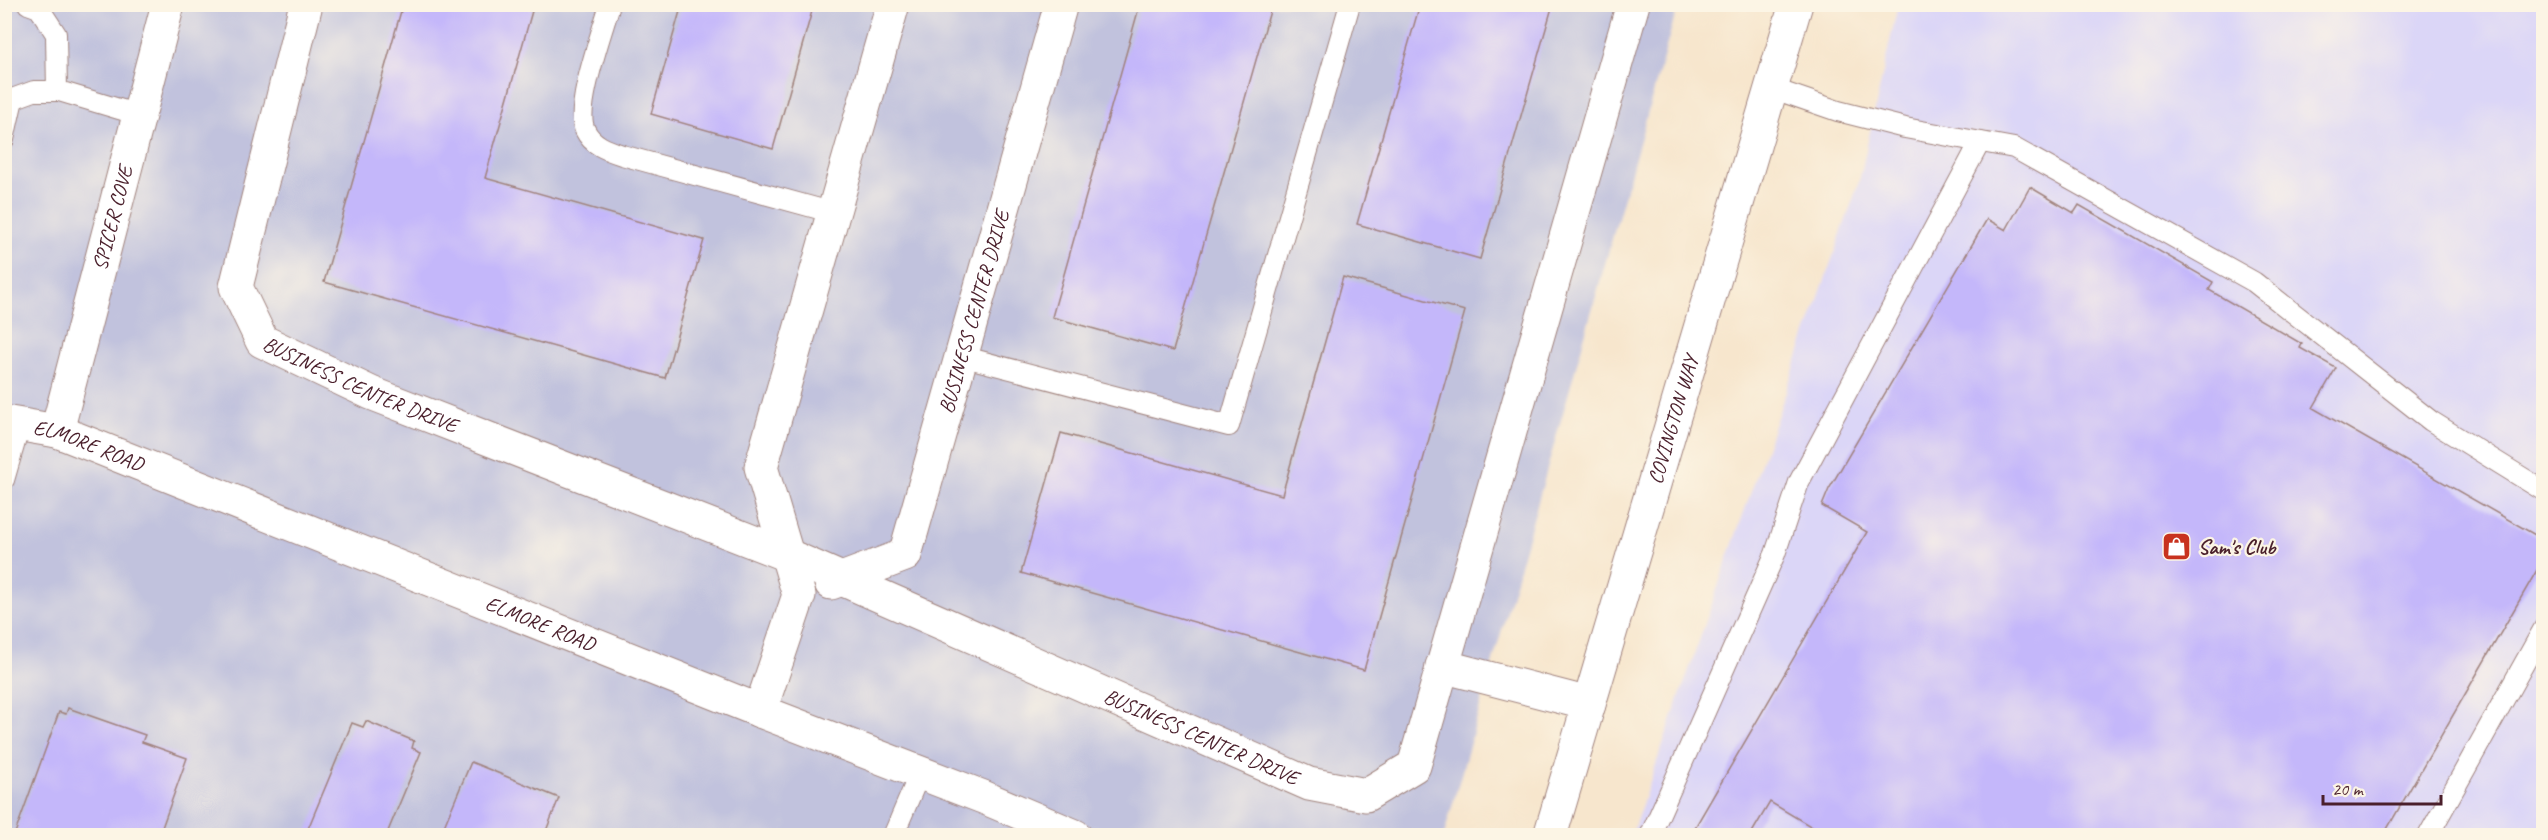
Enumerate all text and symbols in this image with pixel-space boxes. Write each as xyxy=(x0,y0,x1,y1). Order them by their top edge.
street label: SPICER COVE xyxy=(86,160,139,273)
street label: BUSINESS CENTER DRIVE xyxy=(933,204,1016,416)
street label: BUSINESS CENTER DRIVE xyxy=(259,330,464,439)
street label: COVINGTON WAY xyxy=(1642,349,1705,487)
street label: ELMORE ROAD xyxy=(32,414,149,478)
shop icon: Sam's Club xyxy=(2161,531,2193,563)
place label: Sam's Club xyxy=(2198,534,2277,560)
street label: ELMORE ROAD xyxy=(482,590,601,658)
street label: BUSINESS CENTER DRIVE xyxy=(1100,683,1305,792)
scale bar xyxy=(2323,768,2442,806)
text: 20 m xyxy=(2332,778,2365,800)

